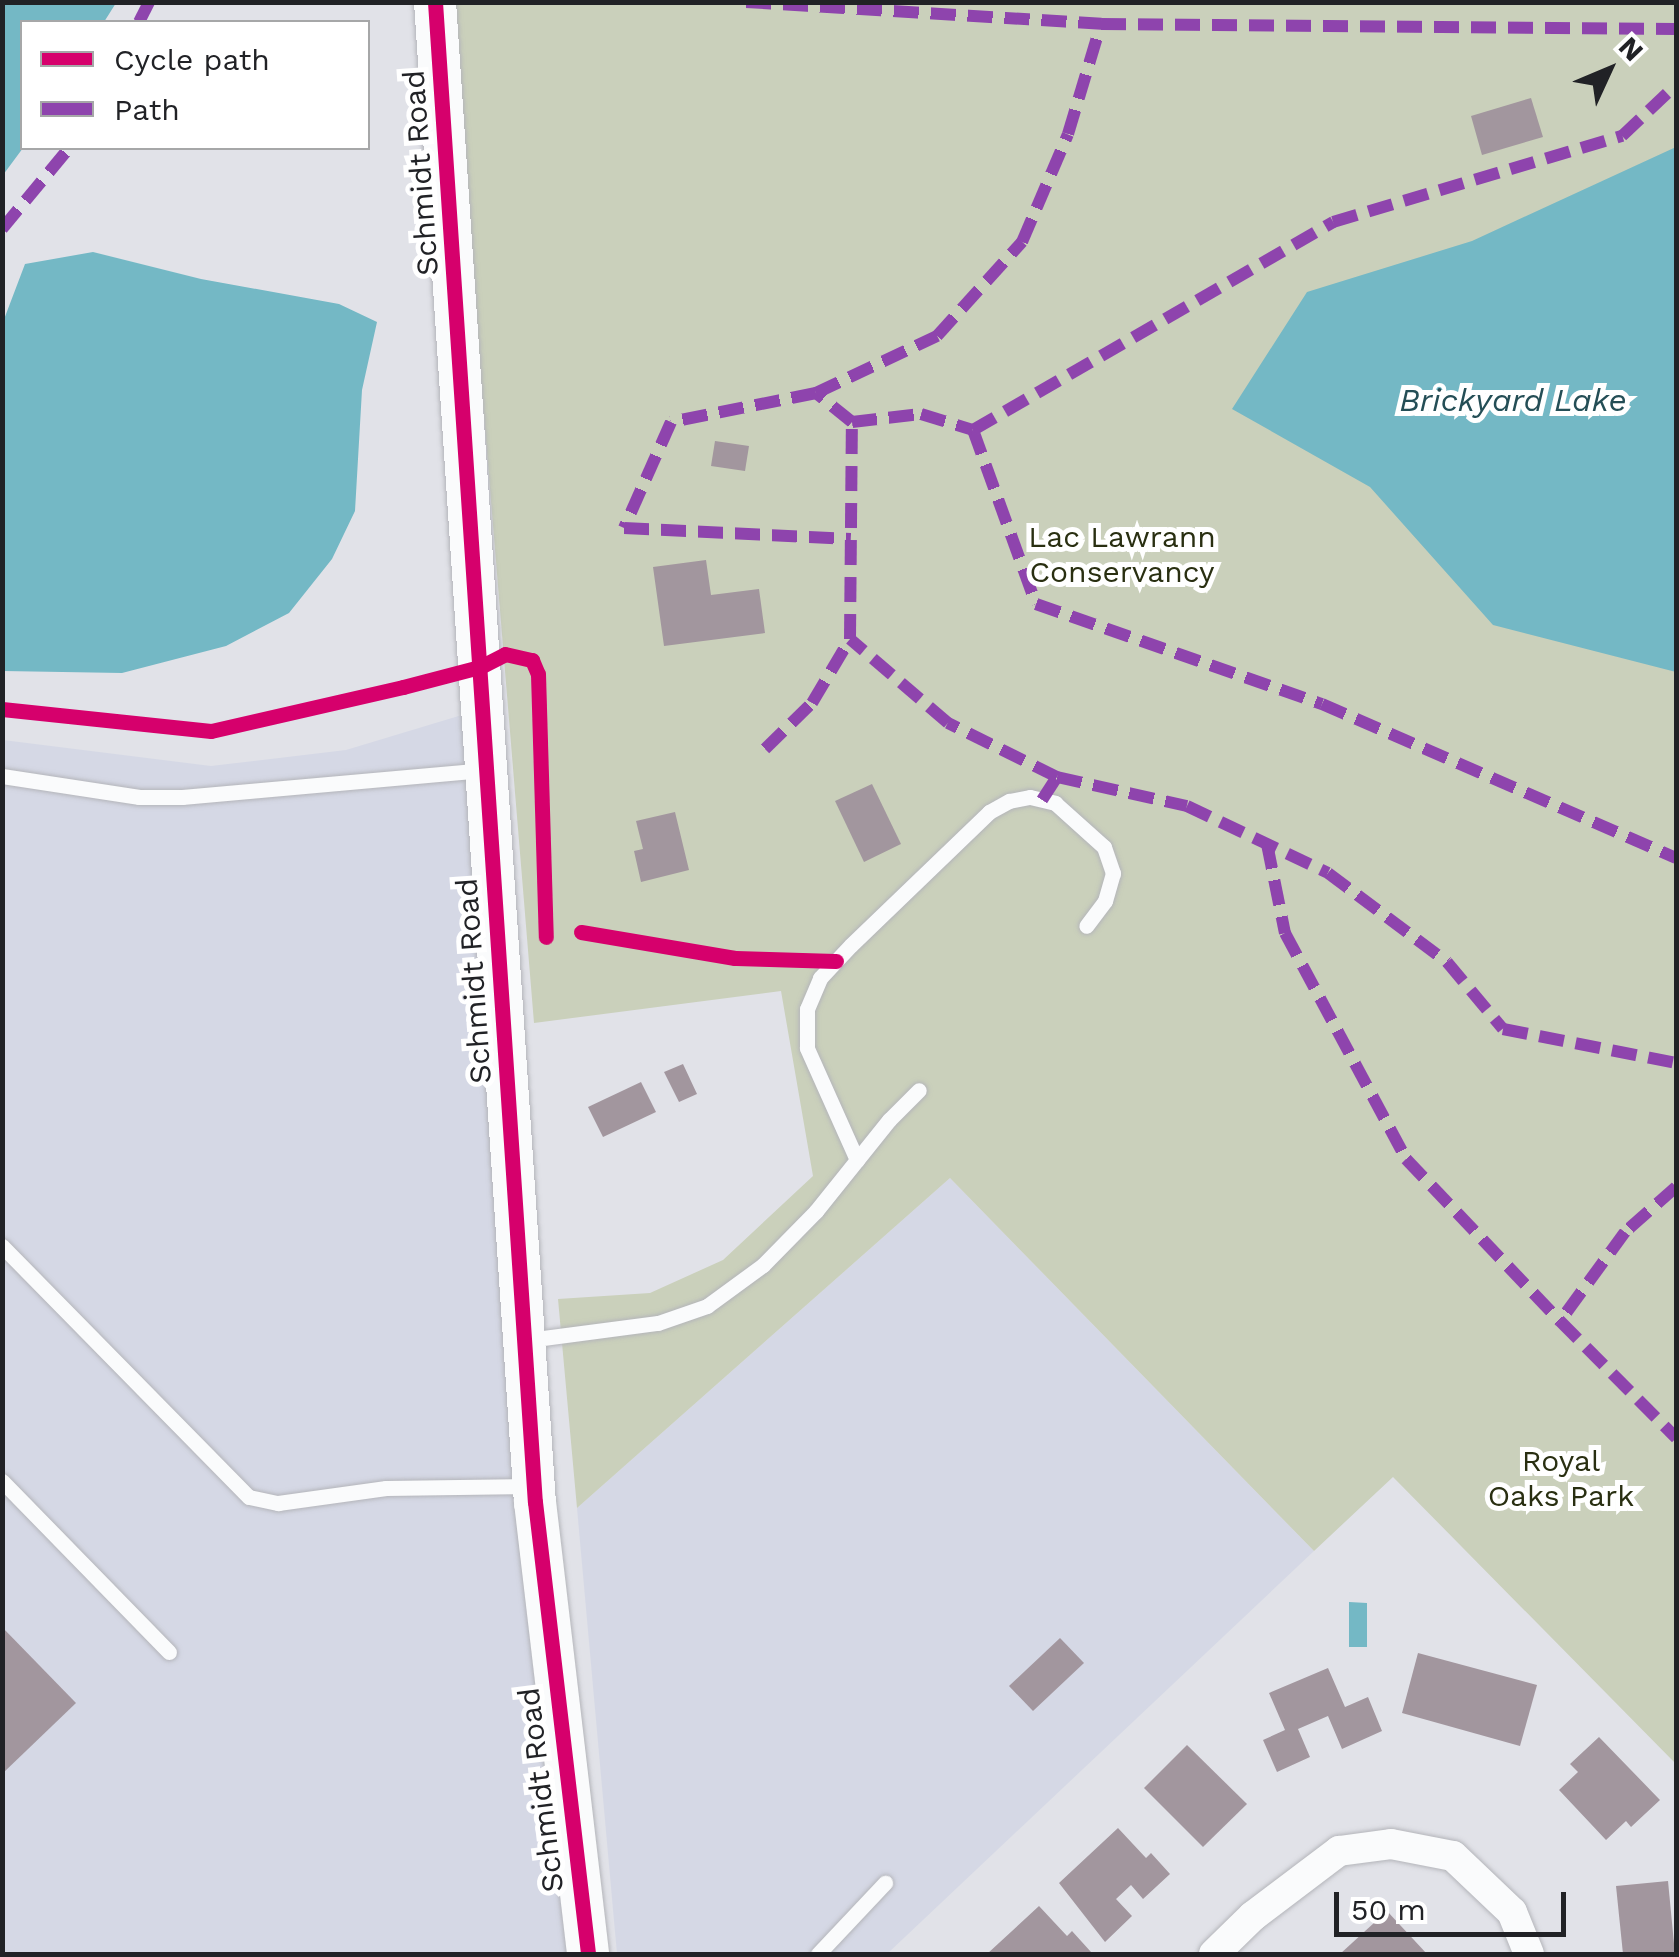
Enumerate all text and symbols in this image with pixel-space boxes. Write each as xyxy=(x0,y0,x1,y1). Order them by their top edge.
legend xyxy=(20,20,370,150)
north arrow xyxy=(1559,20,1659,120)
text: N xyxy=(1612,30,1650,68)
text: Cycle path xyxy=(114,42,270,77)
street label: Schmidt Road xyxy=(396,69,446,277)
text: Path xyxy=(114,92,180,127)
water label: Brickyard Lake xyxy=(1399,381,1627,419)
park label: Lac Lawrann Conservancy xyxy=(1028,519,1216,590)
street label: Schmidt Road xyxy=(449,877,499,1085)
park label: Royal Oaks Park xyxy=(1488,1443,1634,1514)
street label: Schmidt Road xyxy=(511,1686,571,1894)
scale bar xyxy=(1339,1872,1572,1934)
text: 50 m xyxy=(1351,1892,1426,1927)

